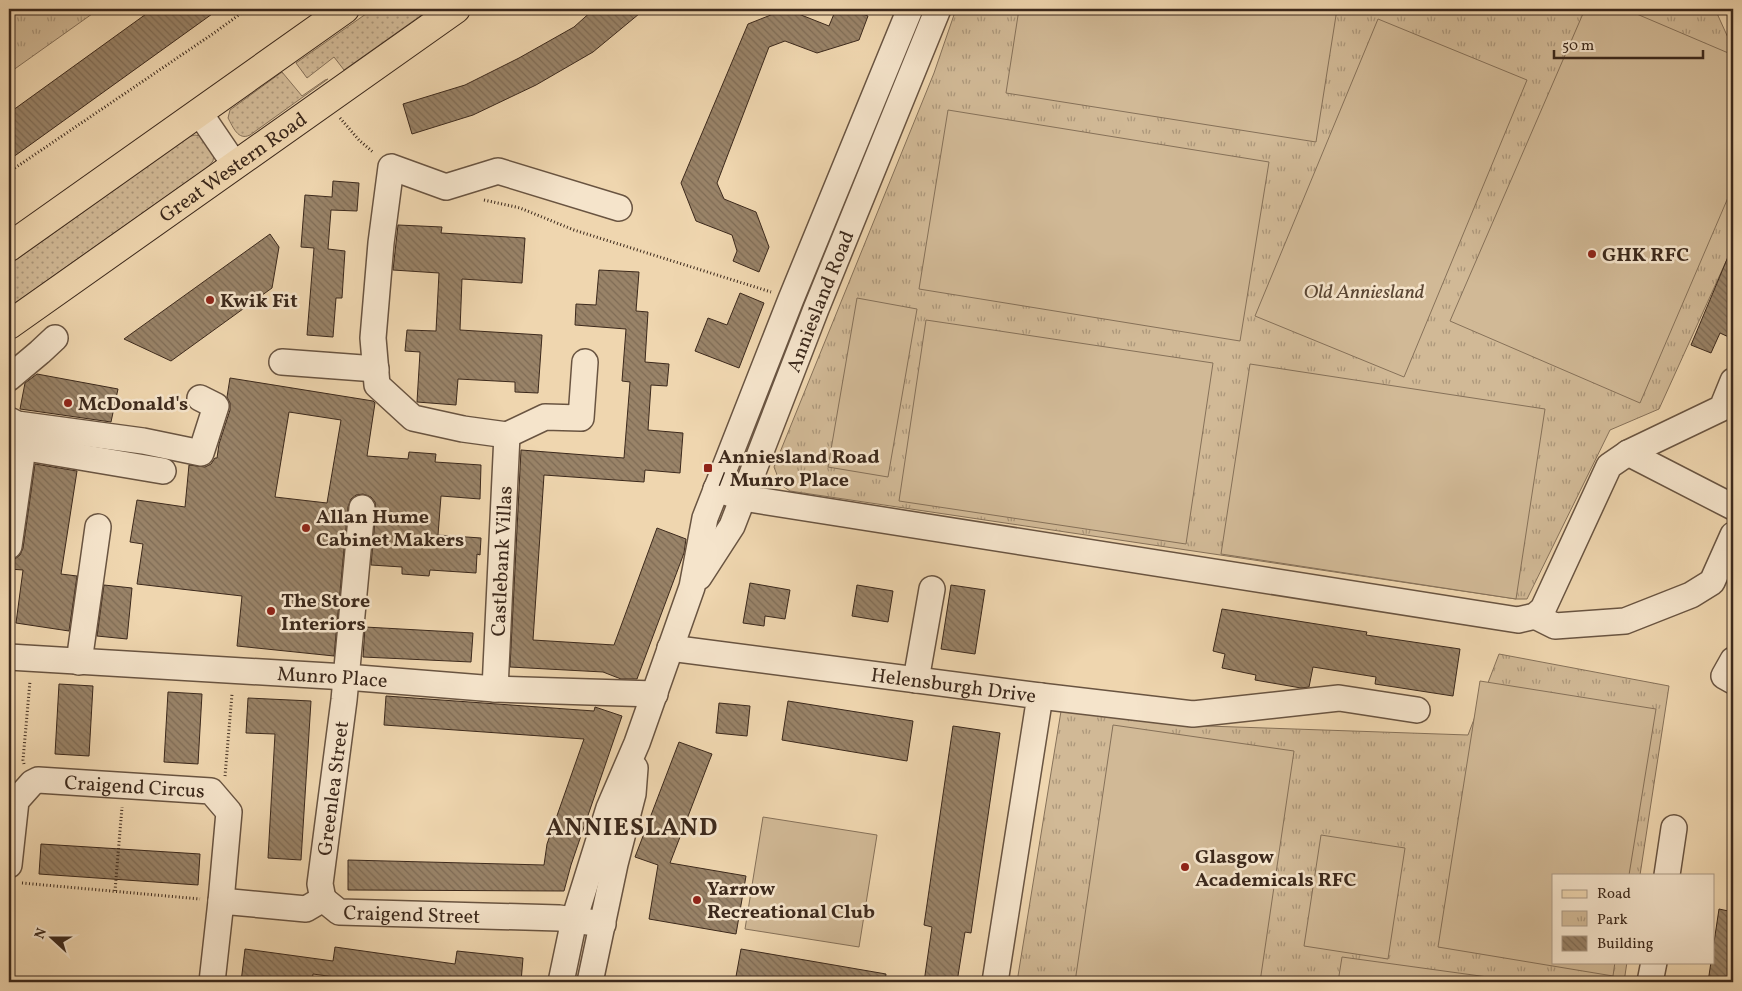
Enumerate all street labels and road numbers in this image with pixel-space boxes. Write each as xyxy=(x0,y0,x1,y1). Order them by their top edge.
street label: Great Western Road xyxy=(154,107,313,230)
street label: Anniesland Road xyxy=(781,227,862,377)
street label: Castlebank Villas xyxy=(486,485,521,637)
street label: Munro Place xyxy=(276,661,388,696)
street label: Helensburgh Drive xyxy=(869,662,1038,711)
street label: Greenlea Street xyxy=(312,719,357,858)
street label: Craigend Circus xyxy=(63,770,206,807)
street label: Craigend Street xyxy=(343,900,480,932)

